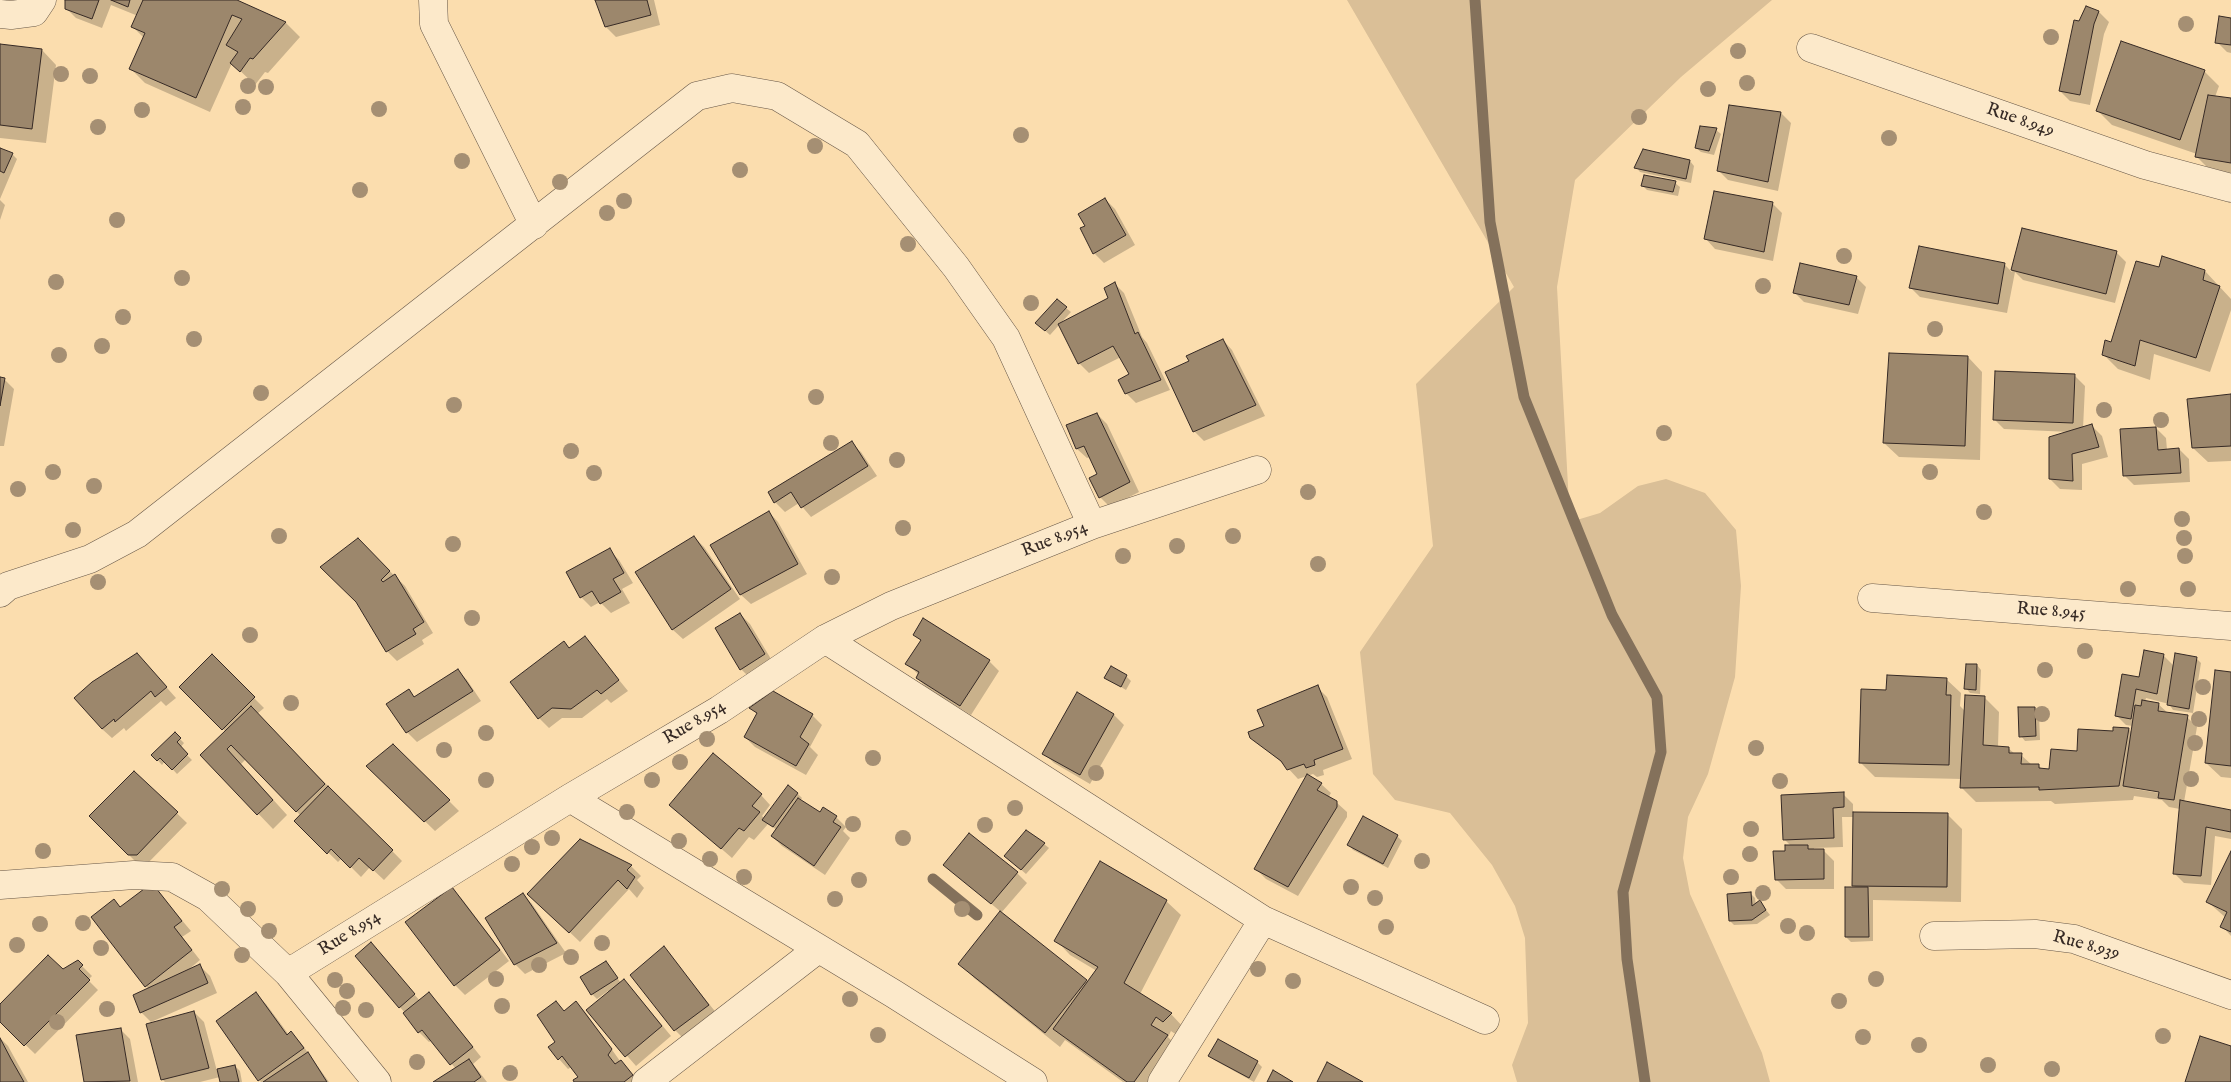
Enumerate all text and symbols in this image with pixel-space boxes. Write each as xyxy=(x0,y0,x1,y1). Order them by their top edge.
street label: Rue 8.949 xyxy=(1983,99,2057,143)
street label: Rue 8.954 xyxy=(1019,517,1091,563)
street label: Rue 8.945 xyxy=(2016,599,2086,625)
street label: Rue 8.954 xyxy=(660,696,730,750)
street label: Rue 8.954 xyxy=(315,907,385,961)
street label: Rue 8.939 xyxy=(2050,927,2122,965)

